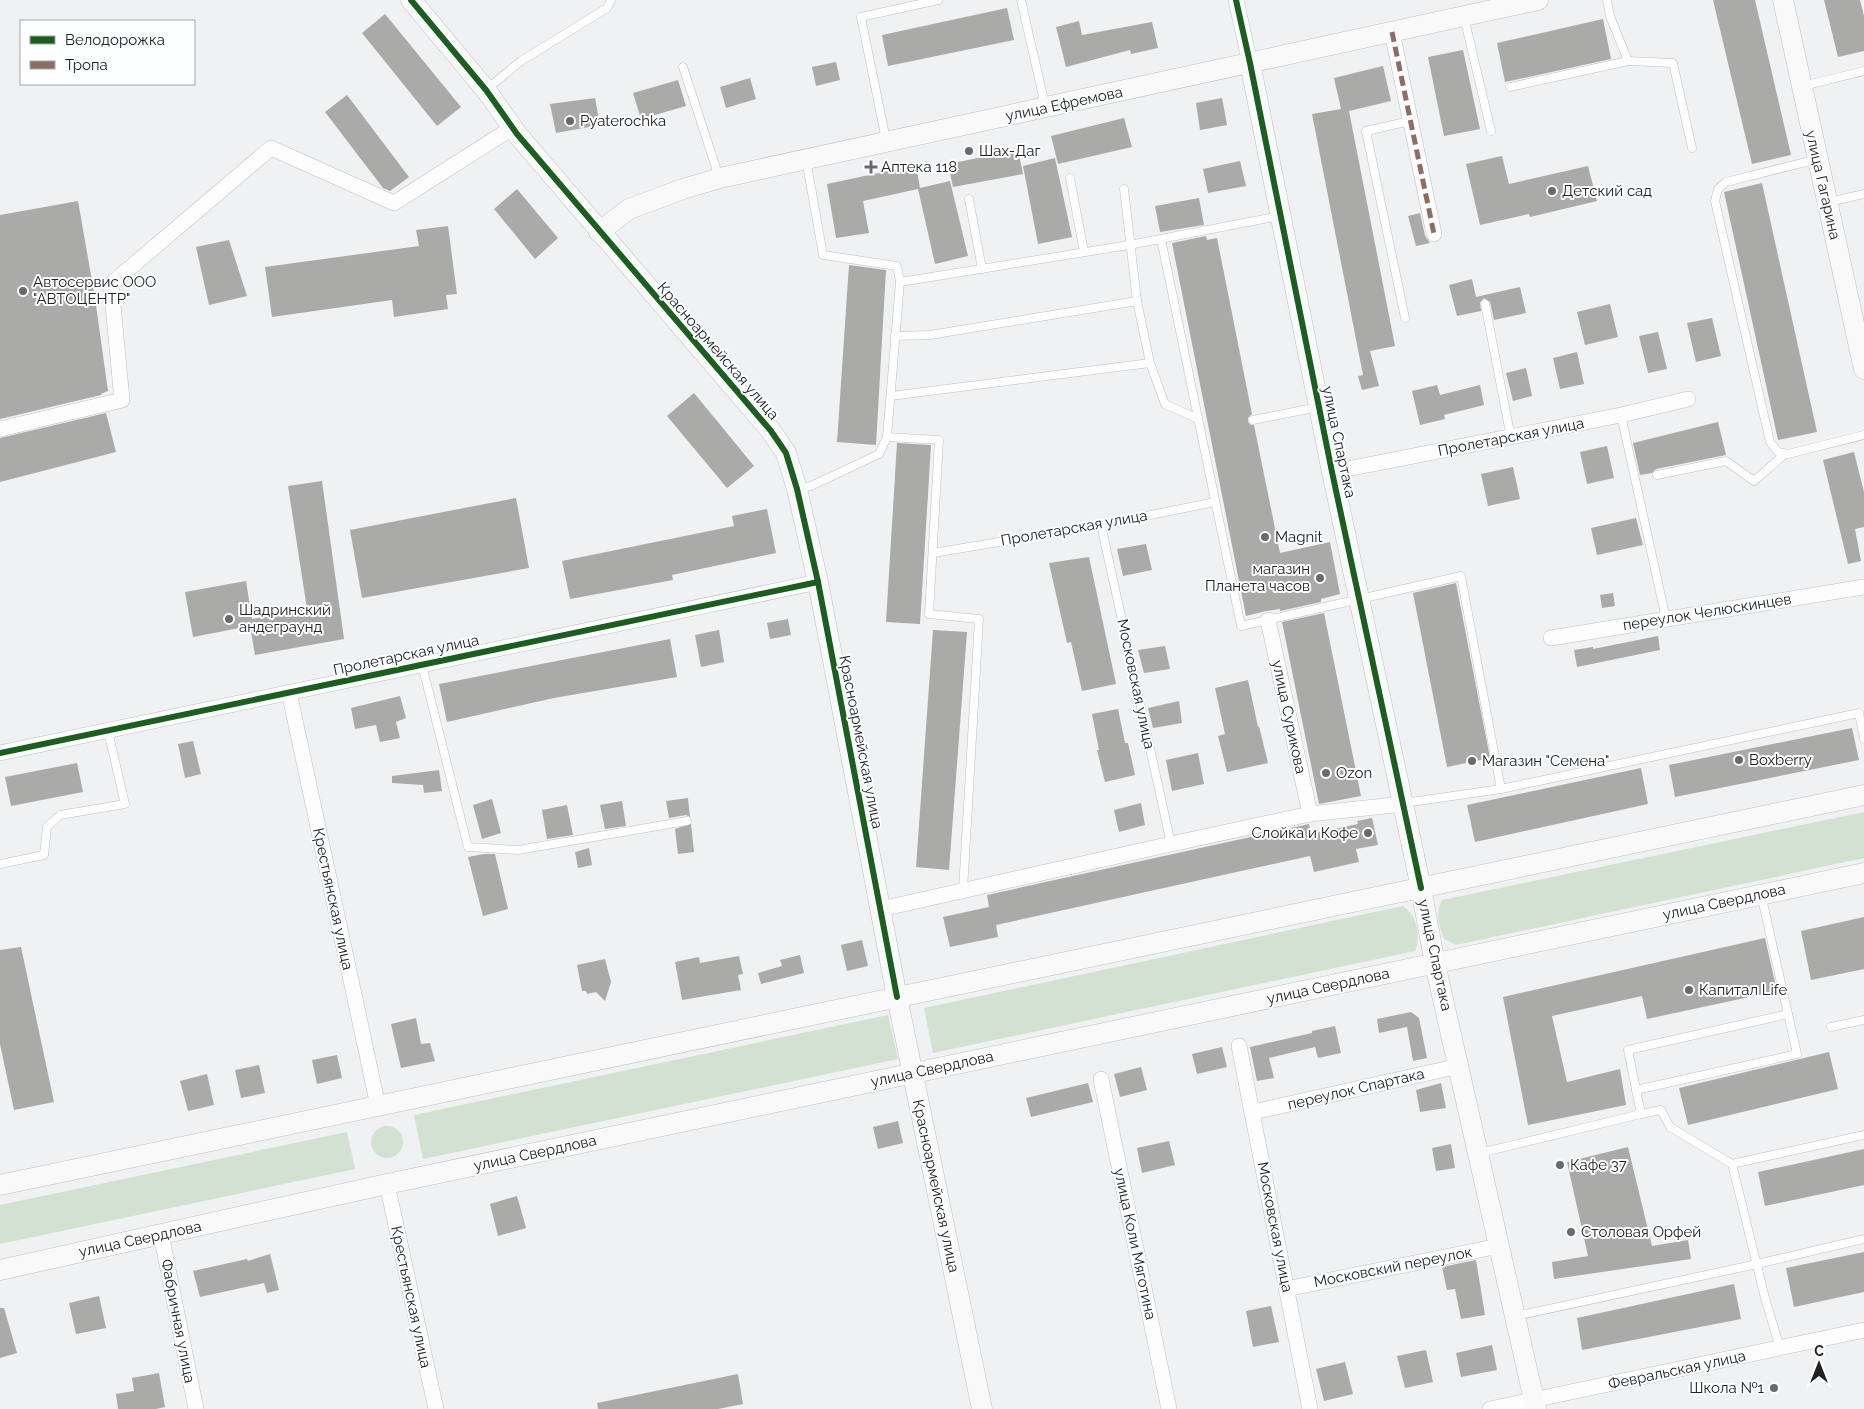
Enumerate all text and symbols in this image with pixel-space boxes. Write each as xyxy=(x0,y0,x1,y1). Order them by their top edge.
legend xyxy=(20,20,195,85)
text: Велодорожка xyxy=(65,31,165,49)
text: Тропа xyxy=(65,56,108,74)
street label: улица Ефремова xyxy=(1004,83,1124,125)
place label: Pyaterochka xyxy=(580,112,666,130)
marker: Pyaterochka xyxy=(564,115,576,127)
street label: улица Гагарина xyxy=(1802,129,1844,241)
place label: Шах-Даг xyxy=(979,142,1041,160)
marker: Шах-Даг xyxy=(963,145,975,157)
place label: Аптека 118 xyxy=(881,158,957,176)
marker: Аптека 118 xyxy=(865,161,877,173)
place label: Детский сад xyxy=(1562,182,1652,200)
marker: Детский сад xyxy=(1546,185,1558,197)
place label: Автосервис ООО "АВТОЦЕНТР" xyxy=(33,273,156,308)
street label: Красноармейская улица xyxy=(653,279,783,423)
marker: Автосервис ООО "АВТОЦЕНТР" xyxy=(17,285,29,297)
street label: улица Спартака xyxy=(1318,385,1360,499)
street label: Пролетарская улица xyxy=(1436,414,1586,460)
street label: Пролетарская улица xyxy=(999,506,1149,550)
place label: Magnit xyxy=(1275,528,1323,546)
marker: Magnit xyxy=(1259,531,1271,543)
place label: магазин Планета часов xyxy=(1205,560,1310,595)
marker: магазин Планета часов xyxy=(1314,572,1326,584)
street label: переулок Челюскинцев xyxy=(1622,590,1792,634)
place label: Шадринский андеграунд xyxy=(239,601,331,636)
marker: Шадринский андеграунд xyxy=(223,613,235,625)
street label: Московская улица xyxy=(1113,617,1159,751)
street label: Пролетарская улица xyxy=(331,631,481,679)
street label: Красноармейская улица xyxy=(835,654,887,830)
street label: улица Сурикова xyxy=(1268,659,1310,775)
place label: Boxberry xyxy=(1749,751,1812,769)
place label: Магазин "Семена" xyxy=(1482,752,1609,770)
marker: Boxberry xyxy=(1733,754,1745,766)
marker: Магазин "Семена" xyxy=(1466,755,1478,767)
place label: Ozon xyxy=(1336,764,1372,782)
marker: Ozon xyxy=(1320,767,1332,779)
place label: Слойка и Кофе xyxy=(1252,824,1358,842)
street label: Крестьянская улица xyxy=(309,826,357,972)
marker: Слойка и Кофе xyxy=(1362,827,1374,839)
street label: улица Свердлова xyxy=(1661,880,1787,924)
street label: улица Спартака xyxy=(1414,898,1456,1012)
street label: улица Свердлова xyxy=(1265,964,1391,1008)
place label: Капитал Life xyxy=(1699,981,1787,999)
marker: Капитал Life xyxy=(1683,984,1695,996)
street label: улица Свердлова xyxy=(869,1047,995,1091)
street label: переулок Спартака xyxy=(1286,1064,1426,1114)
street label: Красноармейская улица xyxy=(909,1098,963,1274)
street label: улица Свердлова xyxy=(472,1131,598,1175)
place label: Кафе 37 xyxy=(1570,1156,1627,1174)
marker: Кафе 37 xyxy=(1554,1159,1566,1171)
street label: Московская улица xyxy=(1254,1160,1296,1294)
street label: улица Коли Мяготина xyxy=(1110,1167,1160,1321)
street label: улица Свердлова xyxy=(77,1217,203,1261)
place label: Столовая Орфей xyxy=(1581,1223,1701,1241)
street label: Крестьянская улица xyxy=(387,1224,435,1370)
marker: Столовая Орфей xyxy=(1565,1226,1577,1238)
street label: Московский переулок xyxy=(1312,1243,1474,1291)
street label: Фабричная улица xyxy=(157,1258,199,1384)
north arrow xyxy=(1794,1339,1844,1389)
text: С xyxy=(1814,1343,1824,1359)
street label: Февральская улица xyxy=(1607,1347,1747,1393)
place label: Школа №1 xyxy=(1689,1379,1765,1397)
marker: Школа №1 xyxy=(1768,1382,1780,1394)

